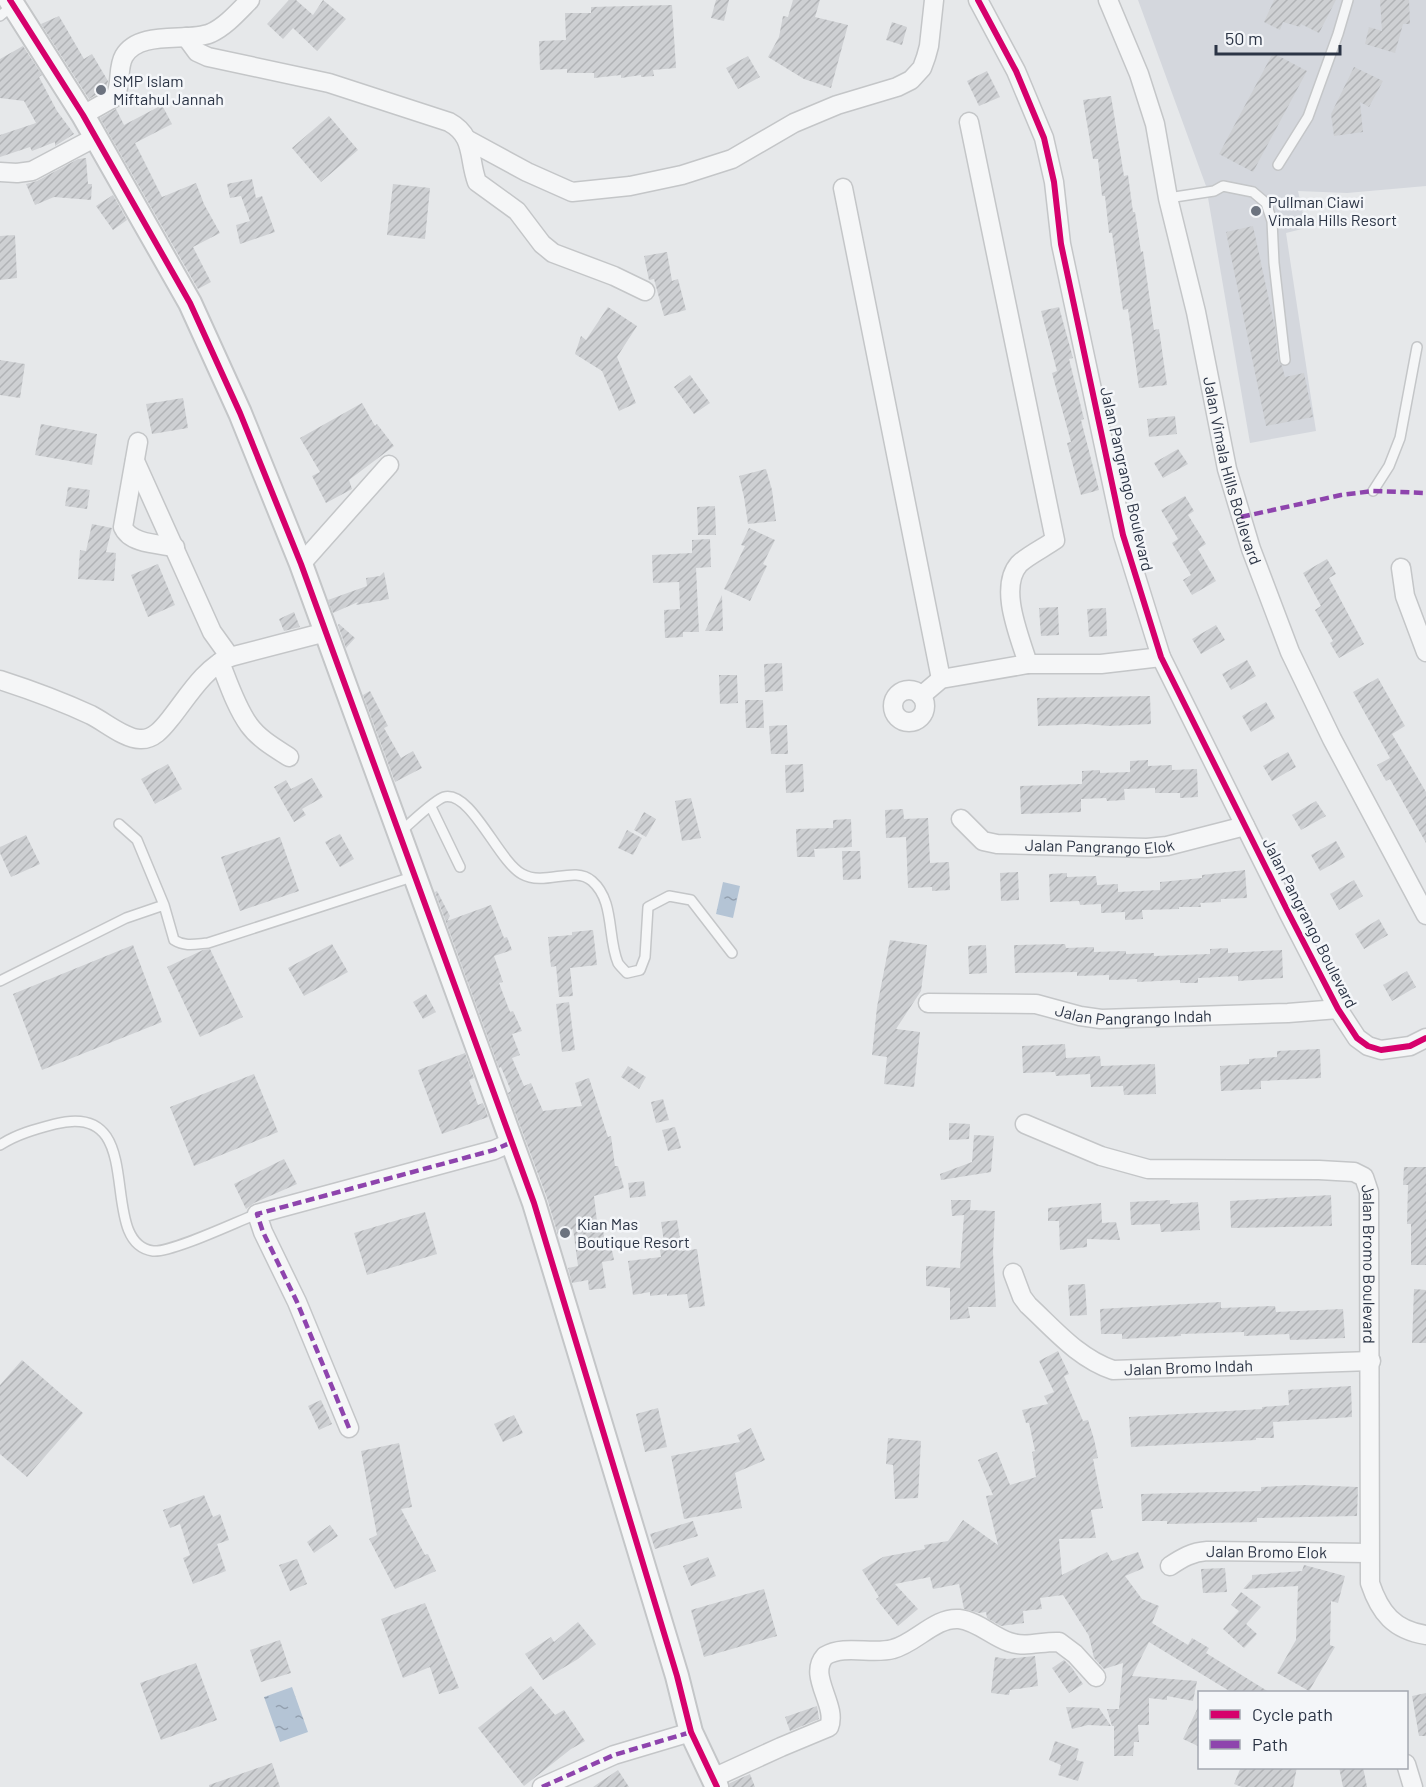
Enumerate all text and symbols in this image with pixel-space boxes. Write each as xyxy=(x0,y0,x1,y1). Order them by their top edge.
scale bar xyxy=(1216,18,1340,56)
text: 50 m xyxy=(1225,27,1263,49)
place label: SMP Islam Miftahul Jannah xyxy=(113,71,224,108)
marker: SMP Islam Miftahul Jannah xyxy=(94,83,108,97)
place label: Pullman Ciawi Vimala Hills Resort xyxy=(1268,192,1397,229)
marker: Pullman Ciawi Vimala Hills Resort xyxy=(1249,204,1263,218)
street label: Jalan Vimala Hills Boulevard xyxy=(1200,375,1266,567)
street label: Jalan Pangrango Boulevard xyxy=(1097,385,1158,573)
street label: Jalan Pangrango Elok xyxy=(1025,835,1176,857)
street label: Jalan Pangrango Boulevard xyxy=(1259,835,1362,1011)
street label: Jalan Pangrango Indah xyxy=(1053,1000,1212,1028)
street label: Jalan Bromo Boulevard xyxy=(1358,1181,1379,1344)
place label: Kian Mas Boutique Resort xyxy=(577,1214,690,1251)
marker: Kian Mas Boutique Resort xyxy=(558,1226,572,1240)
street label: Jalan Bromo Indah xyxy=(1124,1355,1253,1379)
street label: Jalan Bromo Elok xyxy=(1206,1541,1327,1561)
legend xyxy=(1198,1691,1408,1769)
text: Cycle path xyxy=(1252,1703,1333,1725)
text: Path xyxy=(1252,1733,1288,1755)

